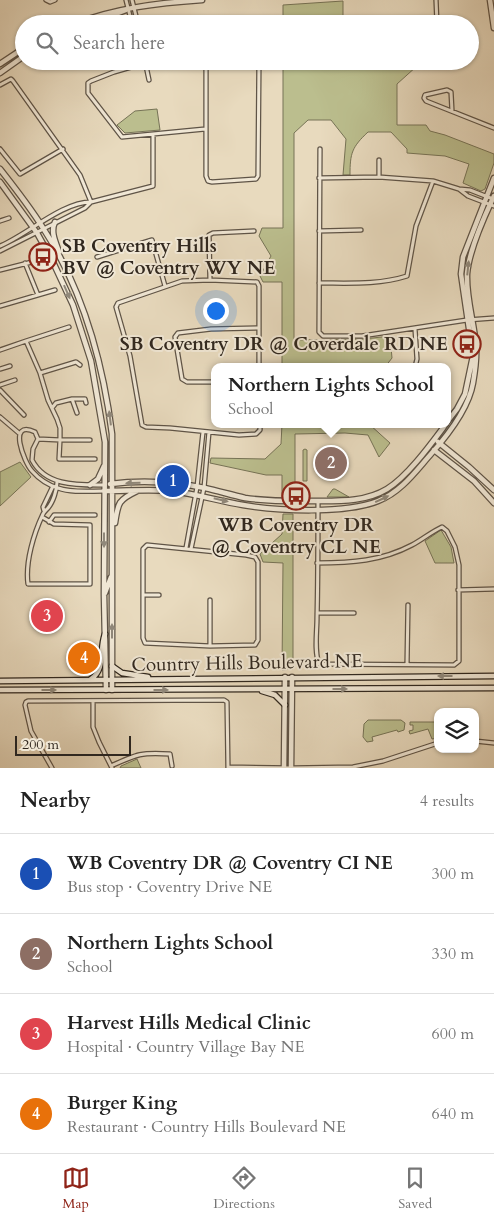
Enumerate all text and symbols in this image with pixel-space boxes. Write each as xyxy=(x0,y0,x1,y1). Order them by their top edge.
search box xyxy=(15,15,479,70)
icon: search xyxy=(33,29,61,57)
text: Search here xyxy=(73,30,165,56)
place label: SB Coventry Hills BV @ Coventry WY NE xyxy=(62,233,275,281)
bus stop icon: SB Coventry Hills BV @ Coventry WY NE xyxy=(28,242,58,272)
one-way arrow xyxy=(464,259,472,275)
one-way arrow xyxy=(64,285,72,299)
your location xyxy=(203,298,229,324)
bus stop icon: SB Coventry DR @ Coverdale RD NE xyxy=(452,329,482,359)
place label: SB Coventry DR @ Coverdale RD NE xyxy=(120,331,448,357)
popup xyxy=(211,363,451,428)
text: Northern Lights School xyxy=(228,372,434,398)
text: School xyxy=(228,398,273,420)
one-way arrow xyxy=(106,409,114,425)
pin: 2 xyxy=(315,444,347,482)
pin: 1 xyxy=(157,462,189,500)
one-way arrow xyxy=(124,479,140,487)
bus stop icon: WB Coventry DR @ Coventry CL NE xyxy=(281,481,311,511)
one-way arrow xyxy=(375,495,389,503)
one-way arrow xyxy=(214,496,229,504)
place label: WB Coventry DR @ Coventry CL NE xyxy=(211,512,381,560)
one-way arrow xyxy=(100,532,108,548)
pin: 3 xyxy=(31,597,63,635)
one-way arrow xyxy=(108,623,116,639)
pin: 4 xyxy=(68,639,100,677)
street label: Country Hills Boulevard NE xyxy=(131,648,363,678)
one-way arrow xyxy=(437,672,453,680)
one-way arrow xyxy=(332,685,348,693)
one-way arrow xyxy=(41,686,57,694)
one-way arrow xyxy=(153,686,169,694)
map controls xyxy=(434,708,479,753)
button: layers xyxy=(434,708,479,753)
scale bar xyxy=(15,733,131,756)
text: 200 m xyxy=(22,735,59,754)
text: Nearby xyxy=(20,786,91,815)
text: 4 results xyxy=(420,790,474,812)
text: WB Coventry DR @ Coventry CI NE xyxy=(67,850,393,876)
text: 1 xyxy=(32,863,40,885)
text: 300 m xyxy=(432,863,474,885)
text: Bus stop · Coventry Drive NE xyxy=(67,876,272,898)
text: Northern Lights School xyxy=(67,930,273,956)
text: 2 xyxy=(32,943,40,965)
text: 330 m xyxy=(432,943,474,965)
text: School xyxy=(67,956,112,978)
text: Harvest Hills Medical Clinic xyxy=(67,1010,311,1036)
text: 3 xyxy=(32,1023,40,1045)
text: 600 m xyxy=(432,1023,474,1045)
text: Hospital · Country Village Bay NE xyxy=(67,1036,304,1058)
text: Burger King xyxy=(67,1090,177,1116)
text: 4 xyxy=(32,1103,40,1125)
text: 640 m xyxy=(432,1103,474,1125)
text: Restaurant · Country Hills Boulevard NE xyxy=(67,1116,346,1138)
tab: Map xyxy=(62,1164,90,1213)
tab: Directions xyxy=(213,1164,275,1213)
tab: Saved xyxy=(398,1164,432,1213)

